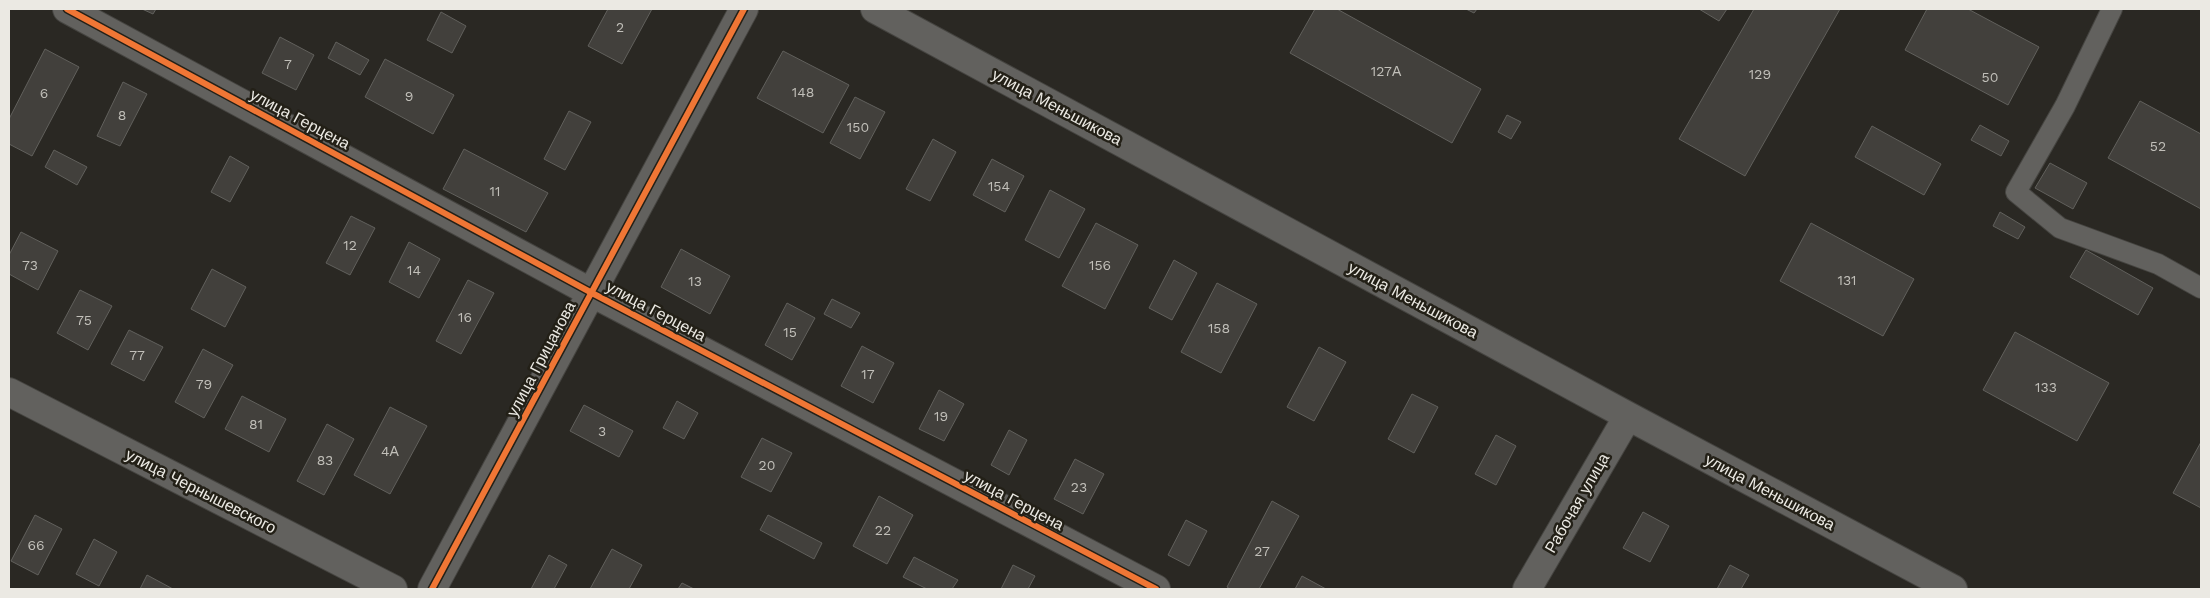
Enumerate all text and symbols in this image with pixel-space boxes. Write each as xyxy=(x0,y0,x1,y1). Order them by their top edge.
house number: 2 xyxy=(616,19,624,35)
house number: 7 xyxy=(284,56,292,72)
house number: 127А xyxy=(1371,63,1402,79)
street label: улица Меньшикова xyxy=(989,65,1125,149)
house number: 129 xyxy=(1749,66,1771,82)
house number: 50 xyxy=(1982,69,1998,85)
house number: 148 xyxy=(792,84,814,100)
house number: 6 xyxy=(40,85,48,101)
street label: улица Герцена xyxy=(247,85,353,153)
house number: 9 xyxy=(405,88,413,104)
house number: 8 xyxy=(118,107,126,123)
house number: 150 xyxy=(847,119,869,135)
house number: 52 xyxy=(2150,138,2166,154)
house number: 154 xyxy=(988,178,1010,194)
house number: 11 xyxy=(490,183,500,199)
house number: 12 xyxy=(343,237,357,253)
house number: 73 xyxy=(22,257,38,273)
house number: 156 xyxy=(1089,257,1111,273)
street label: улица Меньшикова xyxy=(1345,258,1481,342)
house number: 14 xyxy=(407,262,421,278)
house number: 131 xyxy=(1837,272,1857,288)
house number: 13 xyxy=(688,273,702,289)
street label: улица Герцена xyxy=(603,277,709,345)
street label: улица Грицанова xyxy=(503,298,579,420)
house number: 16 xyxy=(458,309,472,325)
house number: 75 xyxy=(76,312,92,328)
house number: 158 xyxy=(1208,320,1230,336)
house number: 15 xyxy=(783,324,797,340)
house number: 77 xyxy=(129,347,145,363)
house number: 17 xyxy=(861,366,875,382)
house number: 79 xyxy=(196,376,212,392)
house number: 133 xyxy=(2035,379,2057,395)
house number: 19 xyxy=(934,408,948,424)
house number: 81 xyxy=(249,416,263,432)
house number: 3 xyxy=(598,423,606,439)
house number: 4А xyxy=(381,443,400,459)
street label: улица Чернышевского xyxy=(122,445,280,537)
street label: Рабочая улица xyxy=(1541,450,1613,556)
street label: улица Меньшикова xyxy=(1702,450,1838,534)
house number: 83 xyxy=(317,452,333,468)
house number: 20 xyxy=(759,457,775,473)
street label: улица Герцена xyxy=(961,466,1067,534)
house number: 23 xyxy=(1071,479,1087,495)
house number: 22 xyxy=(875,522,891,538)
house number: 66 xyxy=(27,537,45,553)
house number: 27 xyxy=(1254,543,1270,559)

